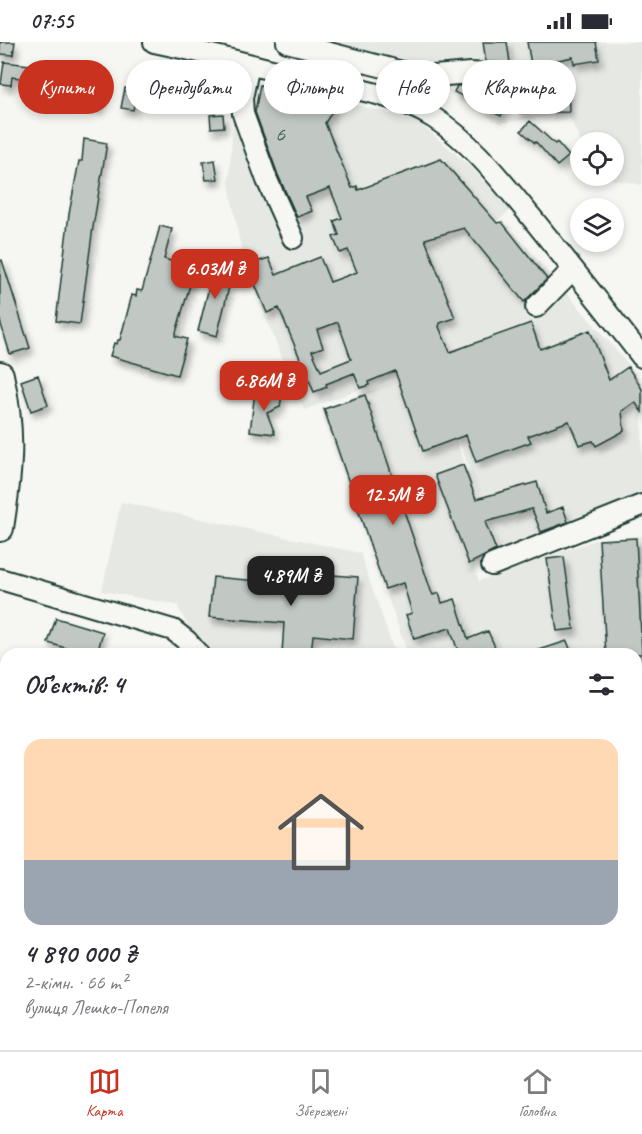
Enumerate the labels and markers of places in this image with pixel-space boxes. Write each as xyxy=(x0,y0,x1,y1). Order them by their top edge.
pin: 6.03M ₴ xyxy=(160,249,270,300)
pin: 6.86M ₴ xyxy=(209,361,319,412)
pin: 12.5M ₴ xyxy=(338,475,448,526)
pin: 4.89M ₴ xyxy=(236,556,346,607)

